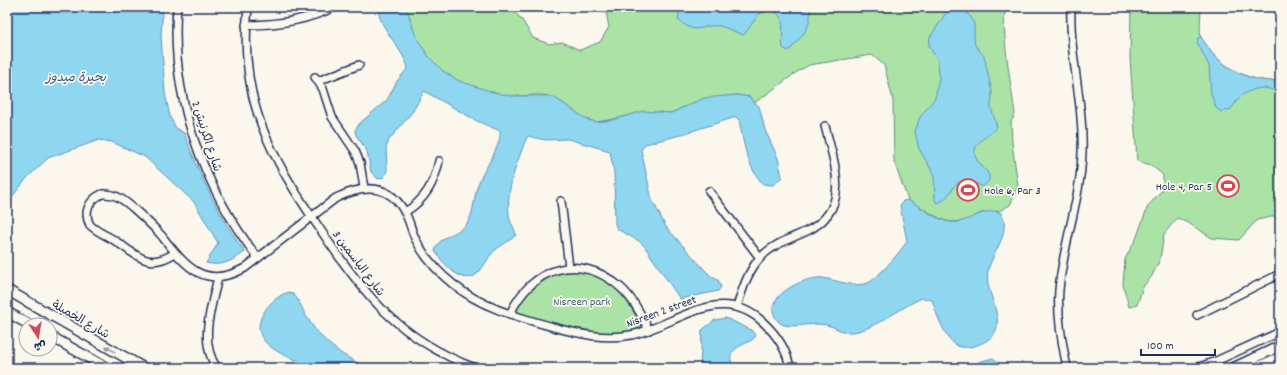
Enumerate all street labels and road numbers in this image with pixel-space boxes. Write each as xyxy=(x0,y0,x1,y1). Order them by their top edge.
street label: شارع الكرنيش 2 xyxy=(186,99,225,174)
street label: شارع الياسمين 3 xyxy=(327,227,388,300)
street label: Nisreen 2 street xyxy=(624,292,699,333)
street label: شارع الخميلة xyxy=(48,297,112,344)

